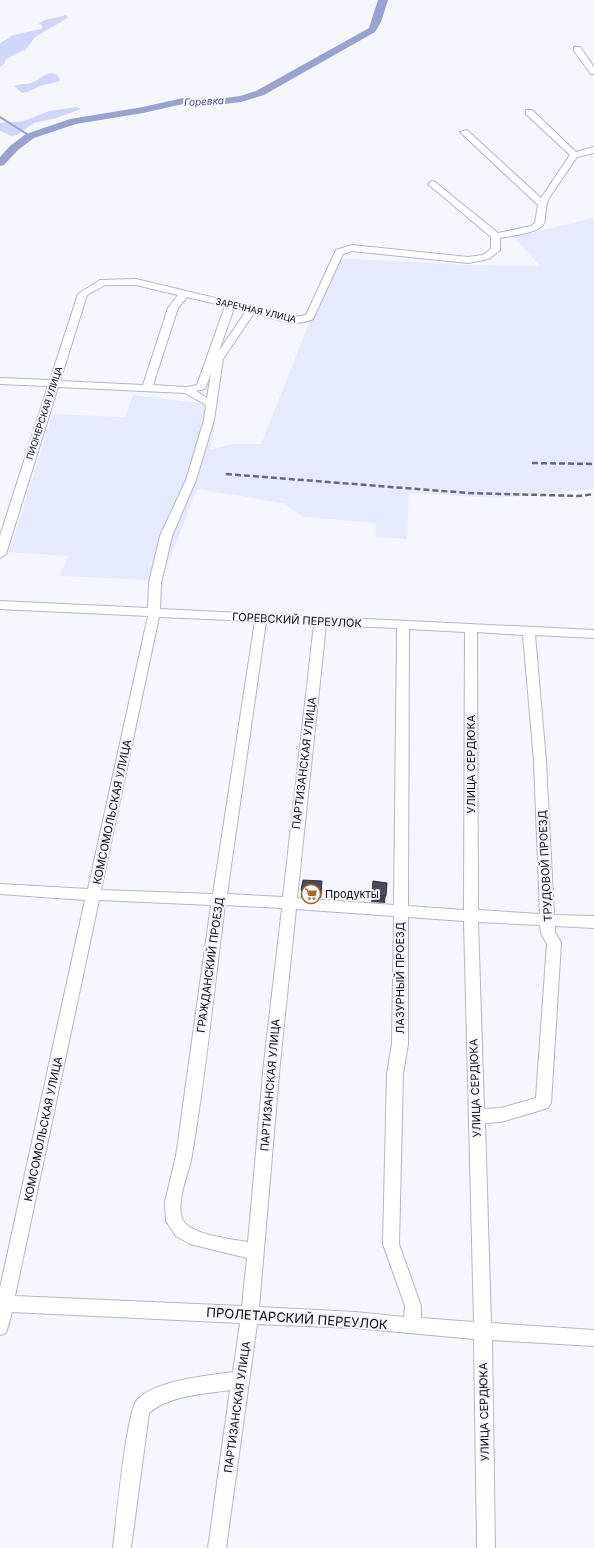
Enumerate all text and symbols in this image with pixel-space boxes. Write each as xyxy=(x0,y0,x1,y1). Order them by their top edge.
water label: Горевка xyxy=(184,94,224,108)
street label: ЗАРЕЧНАЯ УЛИЦА xyxy=(215,295,297,325)
street label: ПИОНЕРСКАЯ УЛИЦА xyxy=(24,365,64,461)
street label: ГОРЕВСКИЙ ПЕРЕУЛОК xyxy=(232,610,363,630)
street label: ПАРТИЗАНСКАЯ УЛИЦА xyxy=(289,696,319,830)
street label: УЛИЦА СЕРДЮКА xyxy=(464,714,478,813)
street label: КОМСОМОЛЬСКАЯ УЛИЦА xyxy=(90,738,134,886)
street label: ТРУДОВОЙ ПРОЕЗД xyxy=(535,810,555,922)
supermarket icon: Продукты xyxy=(300,883,322,905)
place label: Продукты xyxy=(325,887,379,901)
street label: ГРАЖДАНСКИЙ ПРОЕЗД xyxy=(194,896,226,1034)
street label: ЛАЗУРНЫЙ ПРОЕЗД xyxy=(393,922,407,1034)
street label: ПАРТИЗАНСКАЯ УЛИЦА xyxy=(257,1018,283,1152)
street label: УЛИЦА СЕРДЮКА xyxy=(466,1038,484,1138)
street label: КОМСОМОЛЬСКАЯ УЛИЦА xyxy=(21,1055,65,1203)
street label: ПРОЛЕТАРСКИЙ ПЕРЕУЛОК xyxy=(206,1304,388,1332)
street label: ПАРТИЗАНСКАЯ УЛИЦА xyxy=(221,1340,253,1474)
street label: УЛИЦА СЕРДЮКА xyxy=(476,1362,492,1462)

